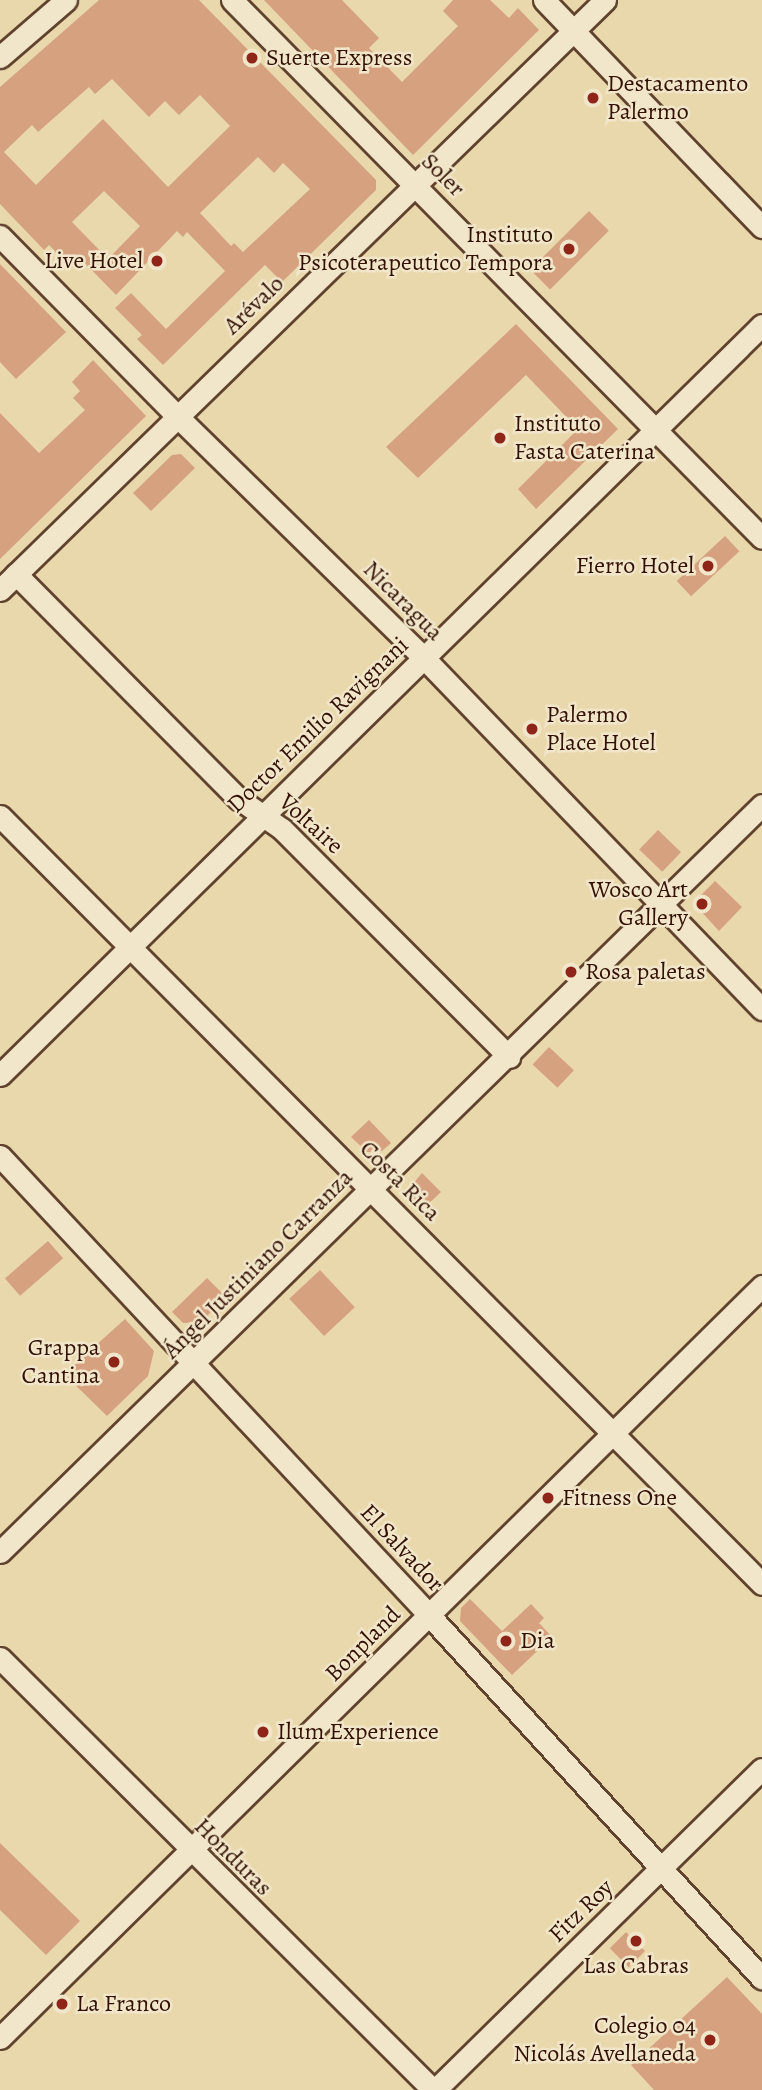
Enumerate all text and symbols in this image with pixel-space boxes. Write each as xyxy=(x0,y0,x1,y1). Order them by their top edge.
place label: Suerte Express xyxy=(266,44,412,72)
marker: Suerte Express xyxy=(244,50,260,66)
place label: Destacamento Palermo xyxy=(607,70,748,126)
marker: Destacamento Palermo xyxy=(585,90,601,106)
street label: Soler xyxy=(415,147,471,203)
place label: Instituto Psicoterapeutico Tempora xyxy=(298,221,553,277)
marker: Instituto Psicoterapeutico Tempora xyxy=(559,239,579,259)
place label: Live Hotel xyxy=(44,247,143,275)
marker: Live Hotel xyxy=(149,253,165,269)
street label: Arévalo xyxy=(218,269,290,341)
place label: Instituto Fasta Caterina xyxy=(514,410,655,466)
marker: Instituto Fasta Caterina xyxy=(492,430,508,446)
place label: Fierro Hotel xyxy=(576,552,694,580)
street label: Nicaragua xyxy=(357,555,449,647)
marker: Fierro Hotel xyxy=(700,558,716,574)
street label: Doctor Emilio Ravignani xyxy=(221,631,415,819)
place label: Palermo Place Hotel xyxy=(546,701,656,757)
marker: Palermo Place Hotel xyxy=(524,721,540,737)
street label: Voltaire xyxy=(273,788,349,860)
place label: Wosco Art Gallery xyxy=(589,876,688,932)
marker: Wosco Art Gallery xyxy=(694,896,710,912)
place label: Rosa paletas xyxy=(585,958,706,986)
marker: Rosa paletas xyxy=(563,964,579,980)
street label: Costa Rica xyxy=(354,1135,446,1227)
street label: Ángel Justiniano Carranza xyxy=(157,1163,359,1365)
place label: Grappa Cantina xyxy=(22,1334,100,1390)
marker: Grappa Cantina xyxy=(106,1354,122,1370)
place label: Fitness One xyxy=(562,1484,677,1512)
marker: Fitness One xyxy=(540,1490,556,1506)
street label: El Salvador xyxy=(354,1498,450,1598)
street label: Bonpland xyxy=(319,1600,407,1688)
place label: Dia xyxy=(520,1627,555,1655)
marker: Dia xyxy=(498,1633,514,1649)
place label: Ilum Experience xyxy=(277,1718,439,1746)
marker: Ilum Experience xyxy=(255,1724,271,1740)
street label: Honduras xyxy=(188,1812,278,1902)
street label: Fitz Roy xyxy=(543,1873,619,1949)
marker: Las Cabras xyxy=(628,1933,644,1949)
place label: Las Cabras xyxy=(583,1952,689,1980)
place label: La Franco xyxy=(76,1990,171,2018)
marker: La Franco xyxy=(54,1996,70,2012)
place label: Colegio 04 Nicolás Avellaneda xyxy=(514,2012,696,2068)
marker: Colegio 04 Nicolás Avellaneda xyxy=(702,2032,718,2048)

